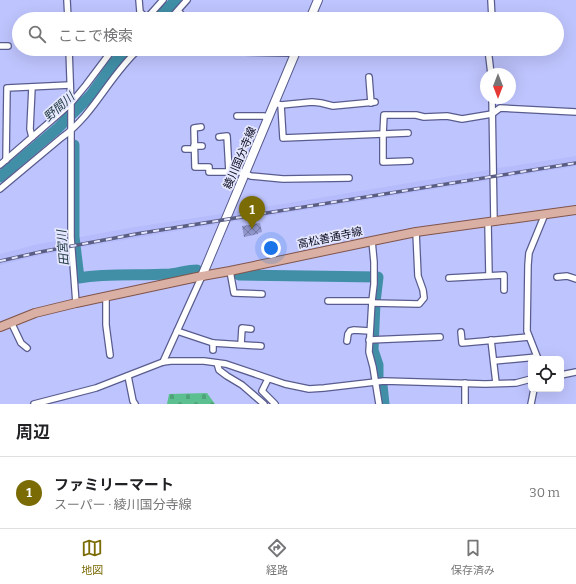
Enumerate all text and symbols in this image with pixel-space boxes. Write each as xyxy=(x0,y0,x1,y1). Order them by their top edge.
search box xyxy=(12,12,564,56)
icon: search xyxy=(26,23,48,45)
text: ここで検索 xyxy=(58,27,133,45)
north arrow xyxy=(480,68,516,104)
water label: 野間川 xyxy=(41,88,79,124)
street label: 綾川国分寺線 xyxy=(221,125,259,191)
pin: 1 xyxy=(239,196,265,229)
street label: 高松善通寺線 xyxy=(296,225,364,251)
water label: 田宮川 xyxy=(54,227,72,267)
your location xyxy=(261,238,281,258)
map controls xyxy=(528,356,564,392)
button: locate xyxy=(528,356,564,392)
text: 周辺 xyxy=(16,422,50,443)
text: ファミリーマート xyxy=(54,476,174,494)
text: 1 xyxy=(26,485,32,500)
text: 30 m xyxy=(529,485,560,500)
text: スーパー · 綾川国分寺線 xyxy=(54,497,192,512)
tab: 地図 xyxy=(81,537,103,577)
tab: 経路 xyxy=(266,537,288,577)
tab: 保存済み xyxy=(451,537,495,577)

